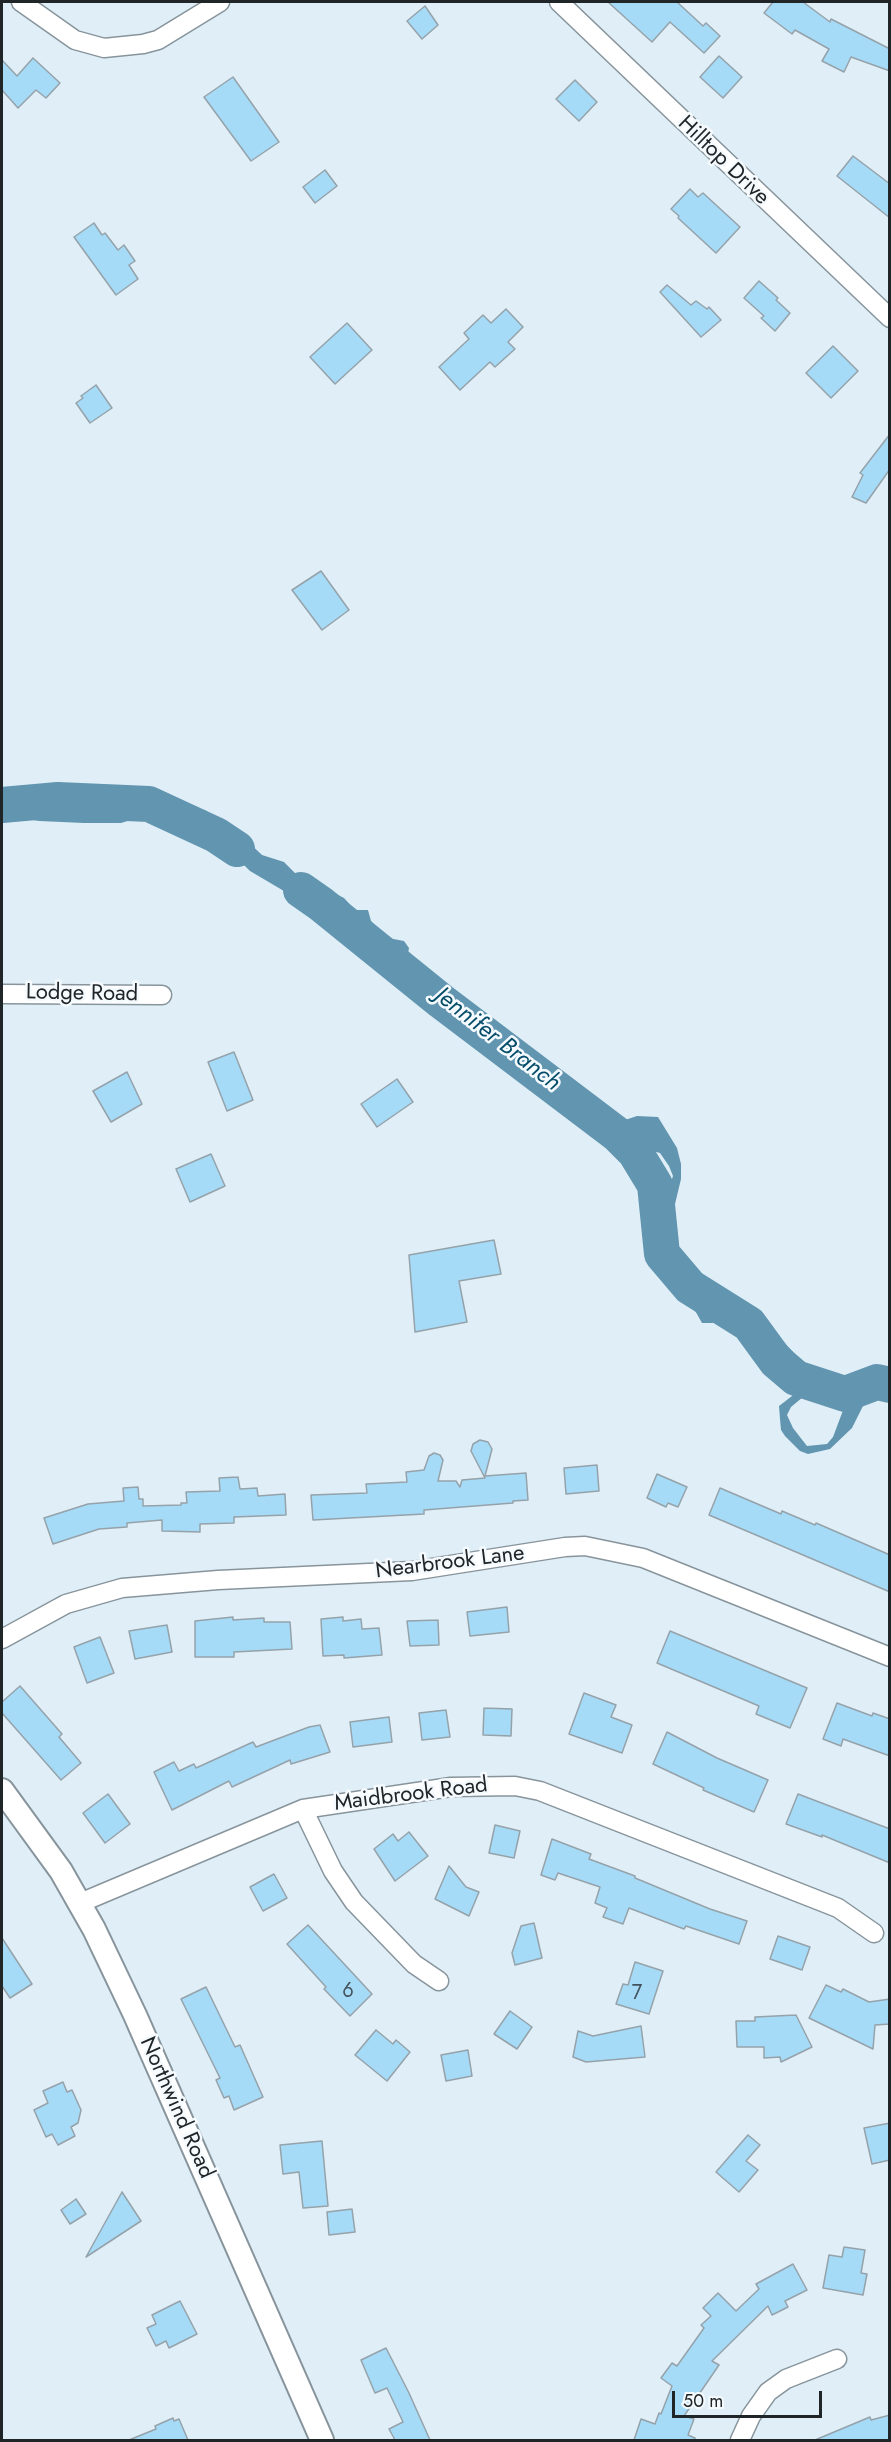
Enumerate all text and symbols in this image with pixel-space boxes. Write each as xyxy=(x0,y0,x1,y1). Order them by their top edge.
street label: Hilltop Drive xyxy=(672,111,774,211)
street label: Lodge Road xyxy=(26,980,138,1008)
water label: Jennifer Branch xyxy=(428,982,566,1098)
street label: Nearbrook Lane xyxy=(374,1541,526,1585)
street label: Maidbrook Road xyxy=(333,1773,489,1817)
house number: 6 xyxy=(342,1980,354,2004)
house number: 7 xyxy=(632,1982,642,2006)
street label: Northwind Road xyxy=(133,2033,219,2183)
scale bar xyxy=(675,2379,825,2417)
text: 50 m xyxy=(683,2388,723,2414)

